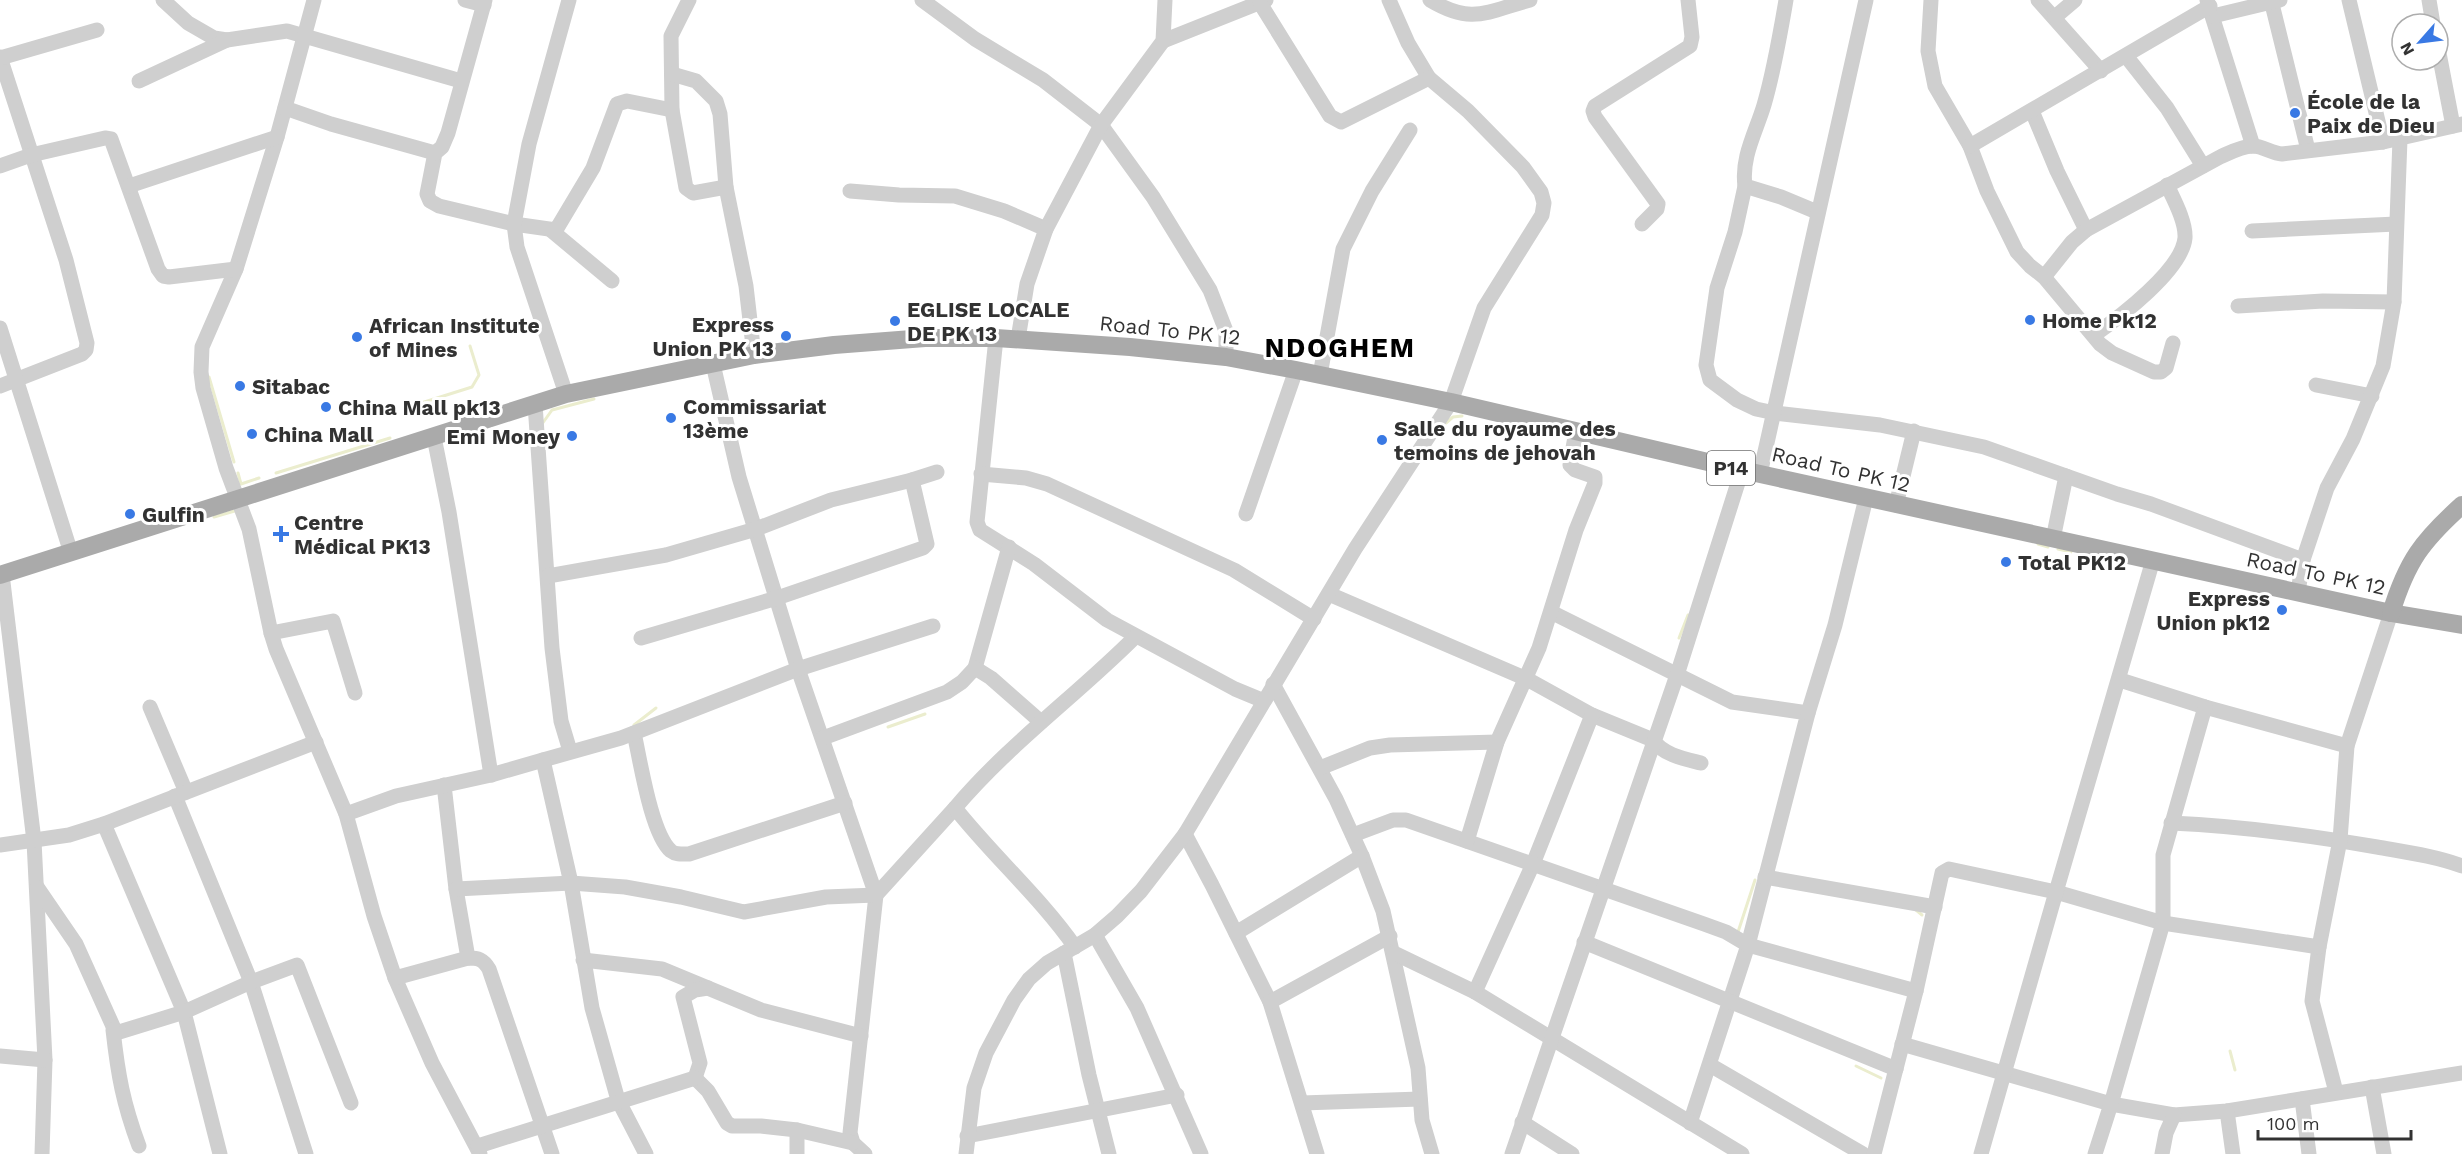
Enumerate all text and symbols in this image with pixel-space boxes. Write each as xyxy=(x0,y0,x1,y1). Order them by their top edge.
north arrow xyxy=(2390,12,2450,72)
text: N xyxy=(2396,39,2418,59)
place label: École de la Paix de Dieu xyxy=(2307,89,2435,138)
marker: École de la Paix de Dieu xyxy=(2288,106,2302,120)
place label: EGLISE LOCALE DE PK 13 xyxy=(907,297,1070,346)
place label: Home Pk12 xyxy=(2042,308,2157,333)
street label: Road To PK 12 xyxy=(1098,310,1242,350)
place label: Express Union PK 13 xyxy=(653,312,774,361)
place label: African Institute of Mines xyxy=(369,313,540,362)
marker: Home Pk12 xyxy=(2023,313,2037,327)
marker: EGLISE LOCALE DE PK 13 xyxy=(888,314,902,328)
marker: Express Union PK 13 xyxy=(779,329,793,343)
marker: African Institute of Mines xyxy=(350,330,364,344)
district label: NDOGHEM xyxy=(1265,332,1415,364)
place label: Sitabac xyxy=(252,374,330,399)
marker: Sitabac xyxy=(233,379,247,393)
place label: Commissariat 13ème xyxy=(683,394,826,443)
place label: China Mall pk13 xyxy=(338,395,501,420)
marker: China Mall pk13 xyxy=(319,400,333,414)
marker: Commissariat 13ème xyxy=(664,411,678,425)
place label: Salle du royaume des temoins de jehovah xyxy=(1394,416,1616,465)
place label: China Mall xyxy=(264,422,374,447)
place label: Emi Money xyxy=(447,424,560,449)
marker: China Mall xyxy=(245,427,259,441)
marker: Emi Money xyxy=(565,429,579,443)
marker: Salle du royaume des temoins de jehovah xyxy=(1375,433,1389,447)
street label: Road To PK 12 xyxy=(1769,441,1913,497)
road number: P14 xyxy=(1707,451,1755,485)
place label: Gulfin xyxy=(142,502,205,527)
marker: Gulfin xyxy=(123,507,137,521)
place label: Centre Médical PK13 xyxy=(294,510,431,559)
marker: Centre Médical PK13 xyxy=(272,525,290,543)
street label: Road To PK 12 xyxy=(2244,546,2388,600)
place label: Total PK12 xyxy=(2018,550,2126,575)
marker: Total PK12 xyxy=(1999,555,2013,569)
place label: Express Union pk12 xyxy=(2157,586,2270,635)
marker: Express Union pk12 xyxy=(2275,603,2289,617)
scale bar xyxy=(2258,1103,2411,1141)
text: 100 m xyxy=(2267,1113,2320,1134)

